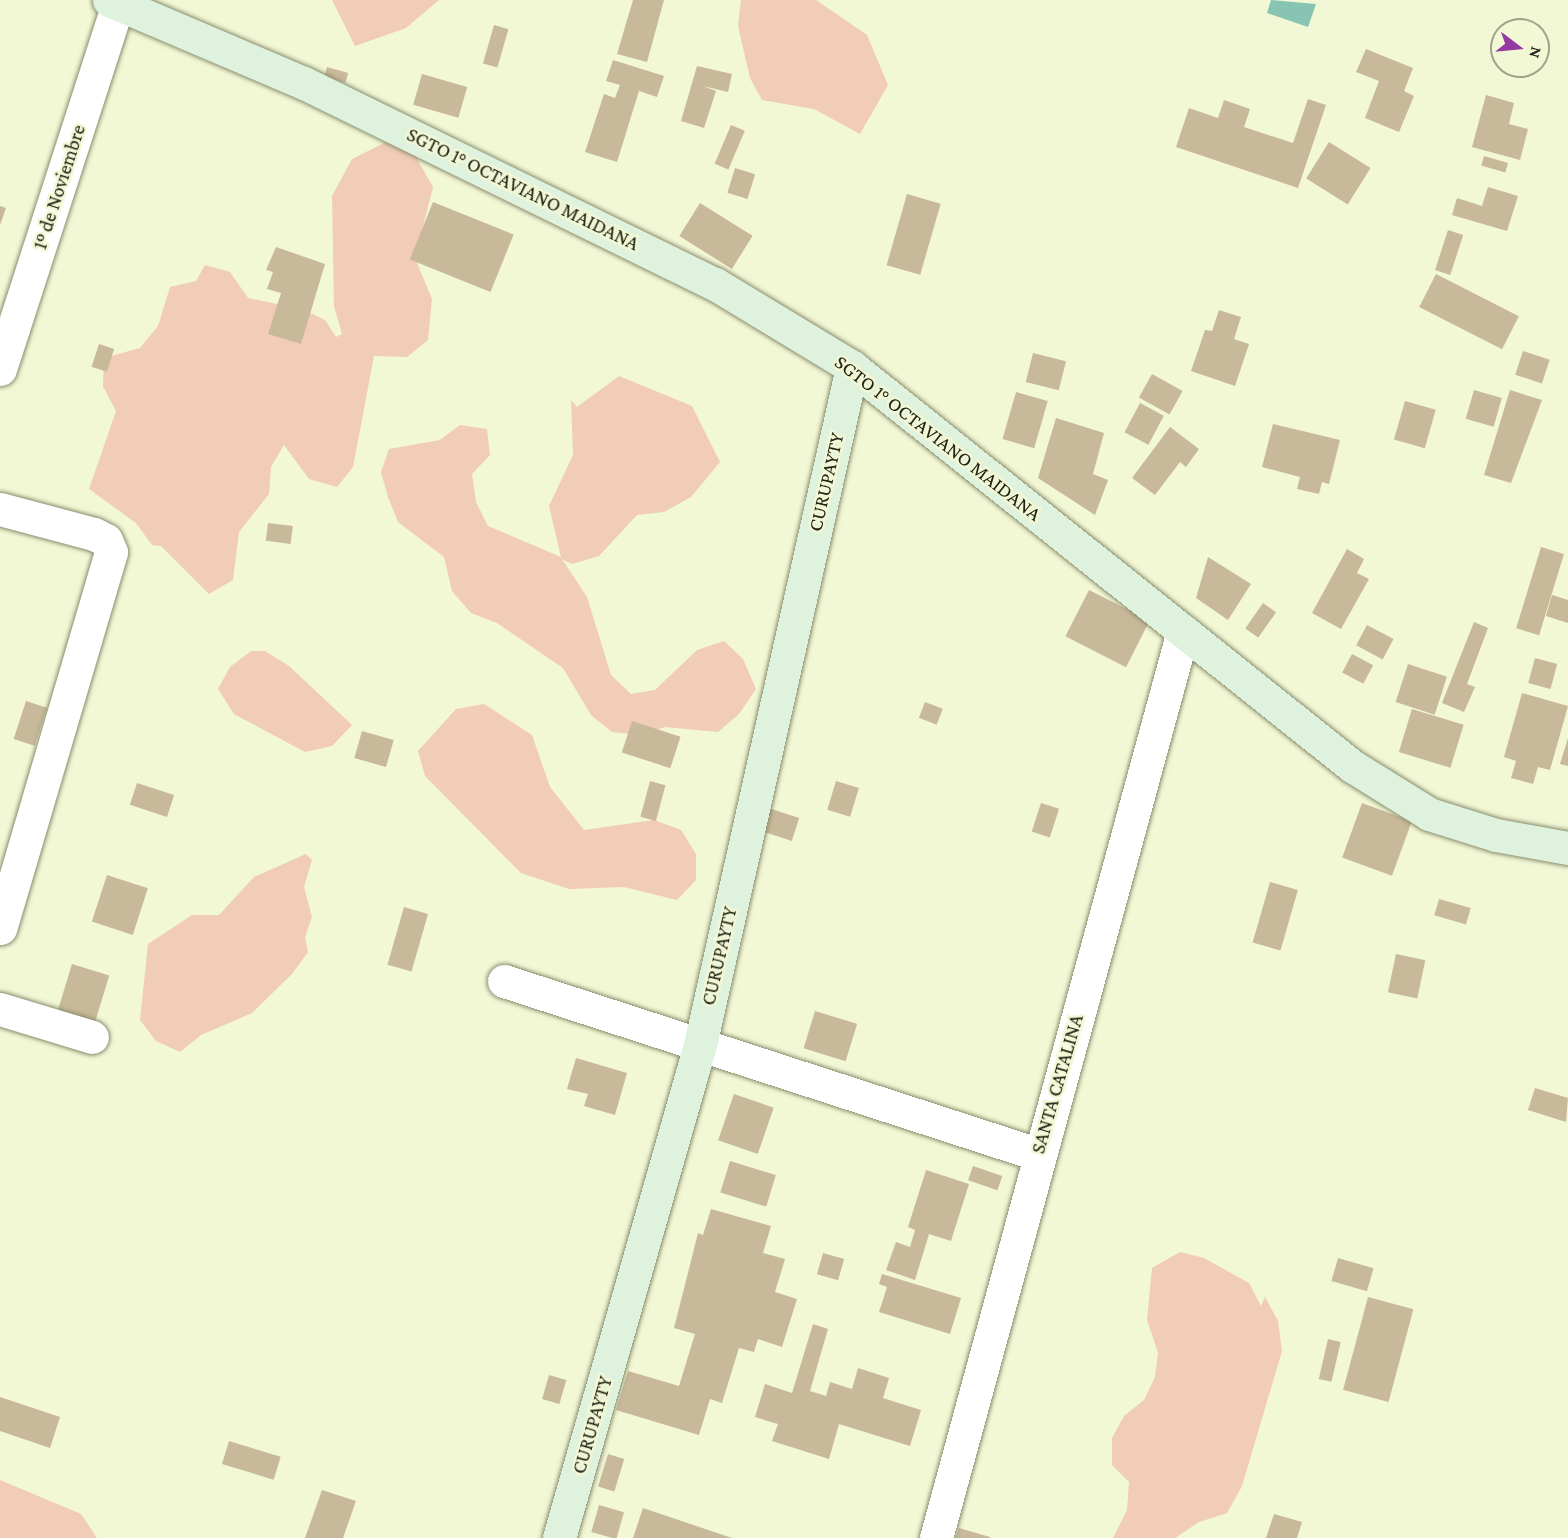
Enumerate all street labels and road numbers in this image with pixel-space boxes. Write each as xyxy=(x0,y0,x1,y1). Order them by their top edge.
street label: 1º de Noviembre xyxy=(28,122,90,252)
street label: SGTO 1° OCTAVIANO MAIDANA xyxy=(403,122,643,256)
street label: SGTO 1° OCTAVIANO MAIDANA xyxy=(830,350,1046,526)
street label: CURUPAYTY xyxy=(803,430,849,534)
street label: CURUPAYTY xyxy=(696,904,742,1008)
street label: SANTA CATALINA xyxy=(1026,1012,1088,1156)
street label: CURUPAYTY xyxy=(567,1373,617,1477)

